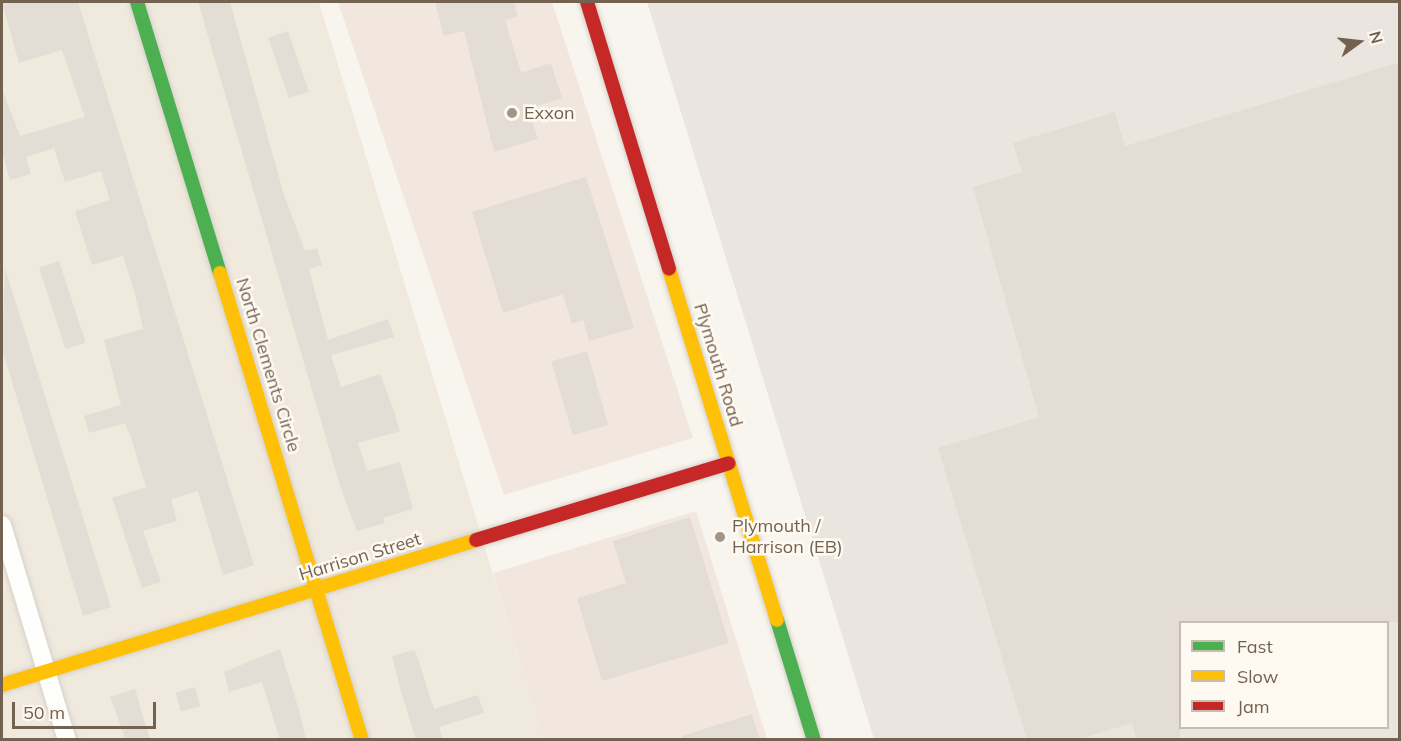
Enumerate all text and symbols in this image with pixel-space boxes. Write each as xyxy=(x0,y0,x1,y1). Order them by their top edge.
north arrow xyxy=(1329,12,1389,72)
text: N xyxy=(1365,29,1388,46)
place label: Exxon xyxy=(524,102,574,124)
marker: Exxon xyxy=(505,106,519,120)
street label: North Clements Circle xyxy=(231,275,305,455)
street label: Plymouth Road xyxy=(689,301,747,429)
place label: Plymouth / Harrison (EB) xyxy=(732,516,843,558)
street label: Harrison Street xyxy=(297,528,423,586)
marker: Plymouth / Harrison (EB) xyxy=(713,530,727,544)
legend xyxy=(1179,621,1389,729)
text: Fast xyxy=(1237,635,1273,658)
text: Slow xyxy=(1237,665,1278,688)
scale bar xyxy=(15,690,159,728)
text: Jam xyxy=(1237,695,1270,718)
text: 50 m xyxy=(23,701,65,724)

